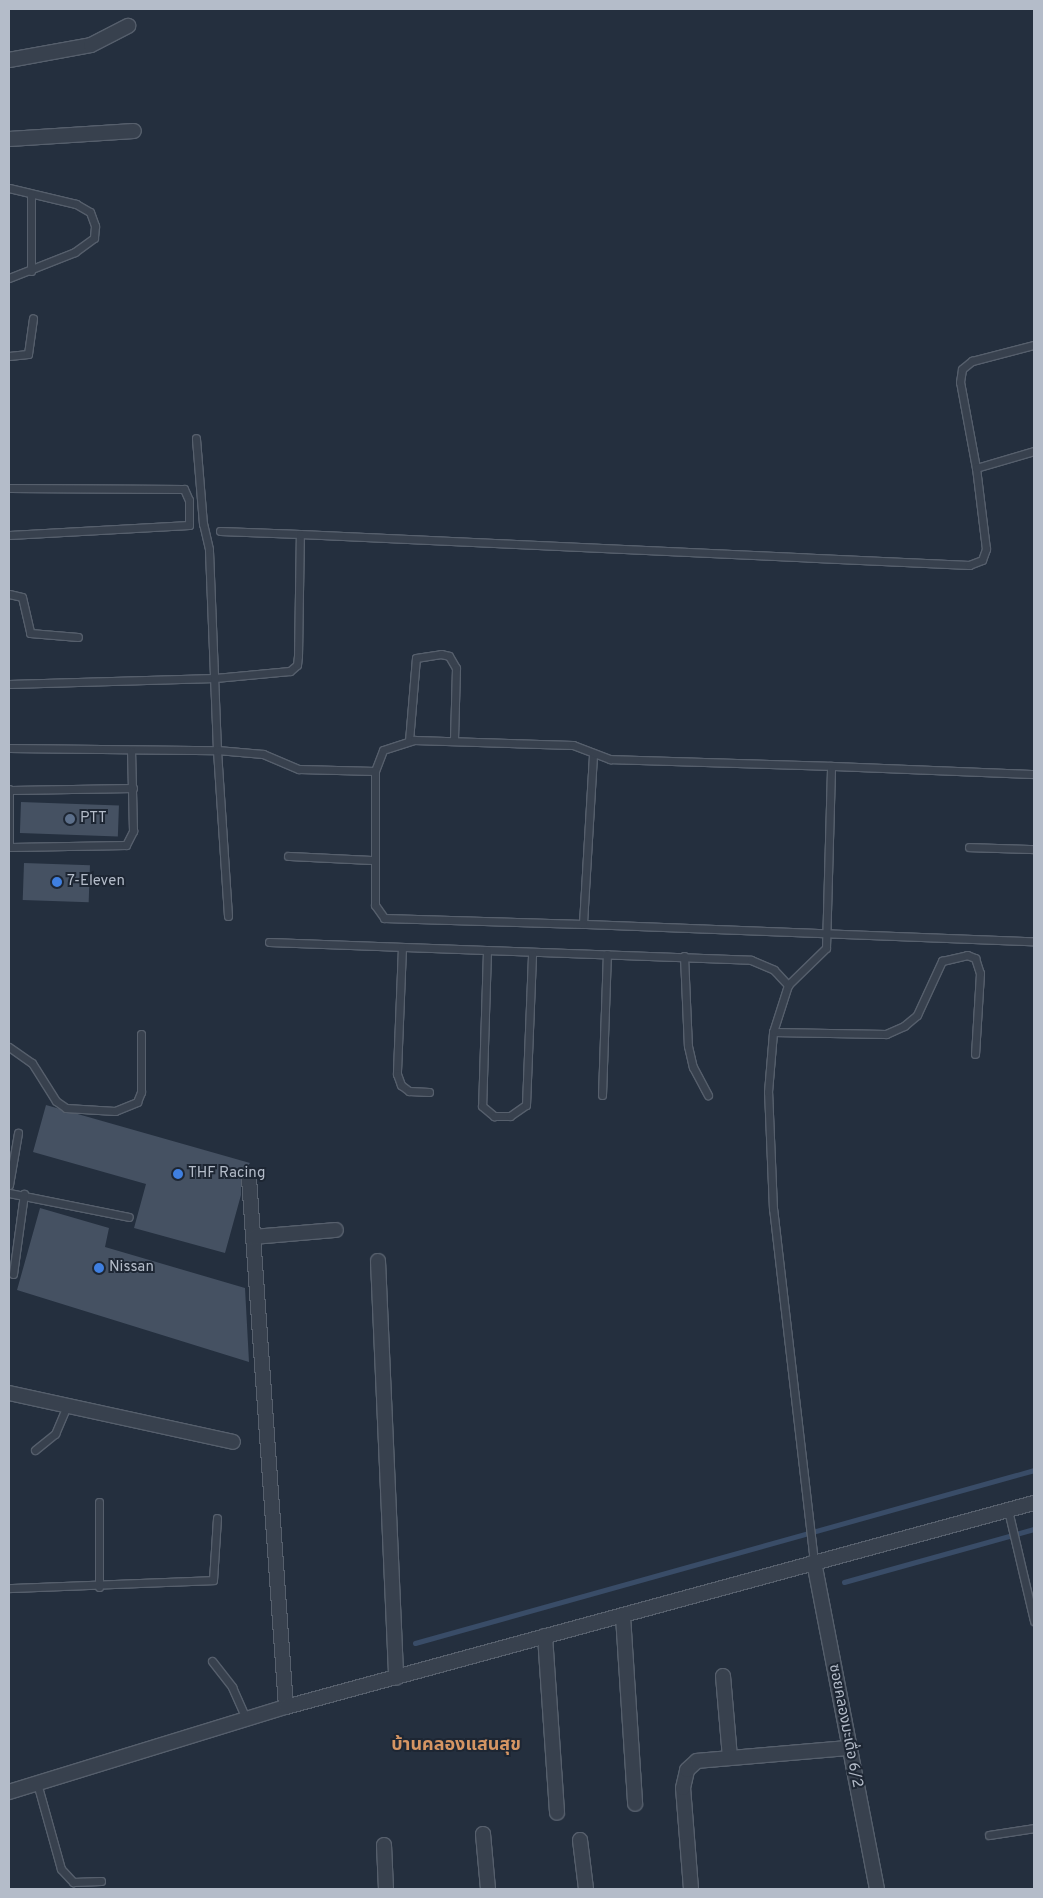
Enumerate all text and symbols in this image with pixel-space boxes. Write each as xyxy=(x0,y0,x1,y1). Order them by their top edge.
place label: PTT xyxy=(80,810,107,828)
marker: PTT xyxy=(64,813,76,825)
place label: 7-Eleven xyxy=(67,873,125,891)
marker: 7-Eleven xyxy=(51,876,63,888)
place label: THF Racing xyxy=(188,1165,265,1183)
marker: THF Racing xyxy=(172,1168,184,1180)
place label: Nissan xyxy=(109,1259,154,1277)
marker: Nissan xyxy=(93,1262,105,1274)
street label: ซอยคลองมะเดื่อ 6/2 xyxy=(824,1663,866,1789)
district label: บ้านคลองแสนสุข xyxy=(391,1735,521,1757)

